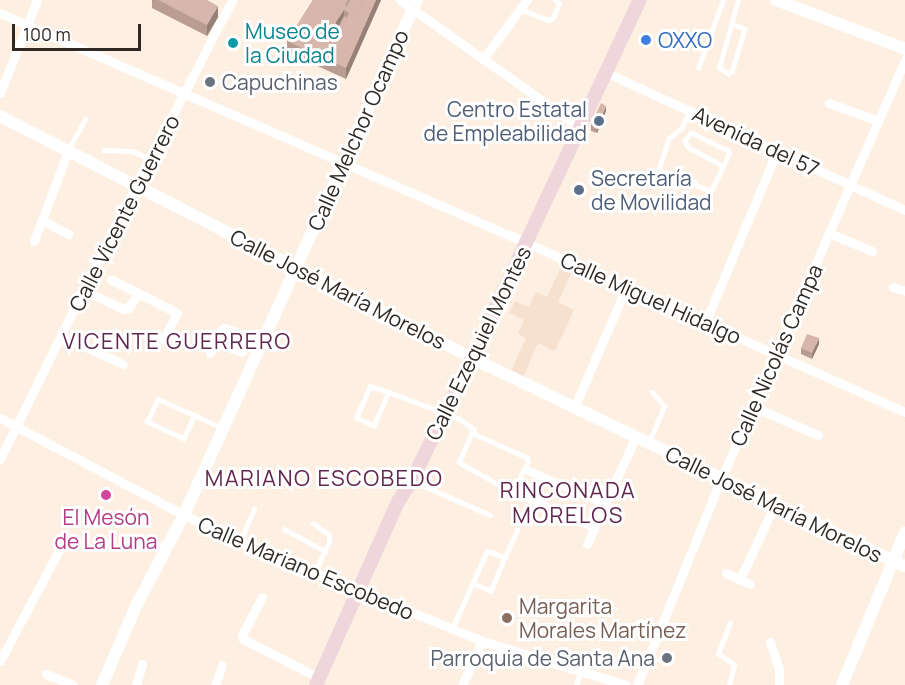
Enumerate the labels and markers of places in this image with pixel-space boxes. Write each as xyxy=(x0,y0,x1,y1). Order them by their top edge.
place label: Museo de la Ciudad xyxy=(245,18,340,68)
place label: OXXO xyxy=(658,27,712,53)
marker: OXXO xyxy=(639,33,653,47)
marker: Museo de la Ciudad xyxy=(226,36,240,50)
place label: Capuchinas xyxy=(222,69,338,95)
marker: Capuchinas xyxy=(203,75,217,89)
place label: Centro Estatal de Empleabilidad xyxy=(424,96,587,146)
marker: Centro Estatal de Empleabilidad xyxy=(592,114,606,128)
place label: Secretaría de Movilidad xyxy=(591,165,711,215)
marker: Secretaría de Movilidad xyxy=(572,183,586,197)
marker: El Mesón de La Luna xyxy=(99,488,113,502)
place label: El Mesón de La Luna xyxy=(55,504,157,554)
place label: Margarita Morales Martínez xyxy=(519,593,686,643)
marker: Margarita Morales Martínez xyxy=(500,611,514,625)
place label: Parroquia de Santa Ana xyxy=(430,645,655,671)
marker: Parroquia de Santa Ana xyxy=(660,651,674,665)

